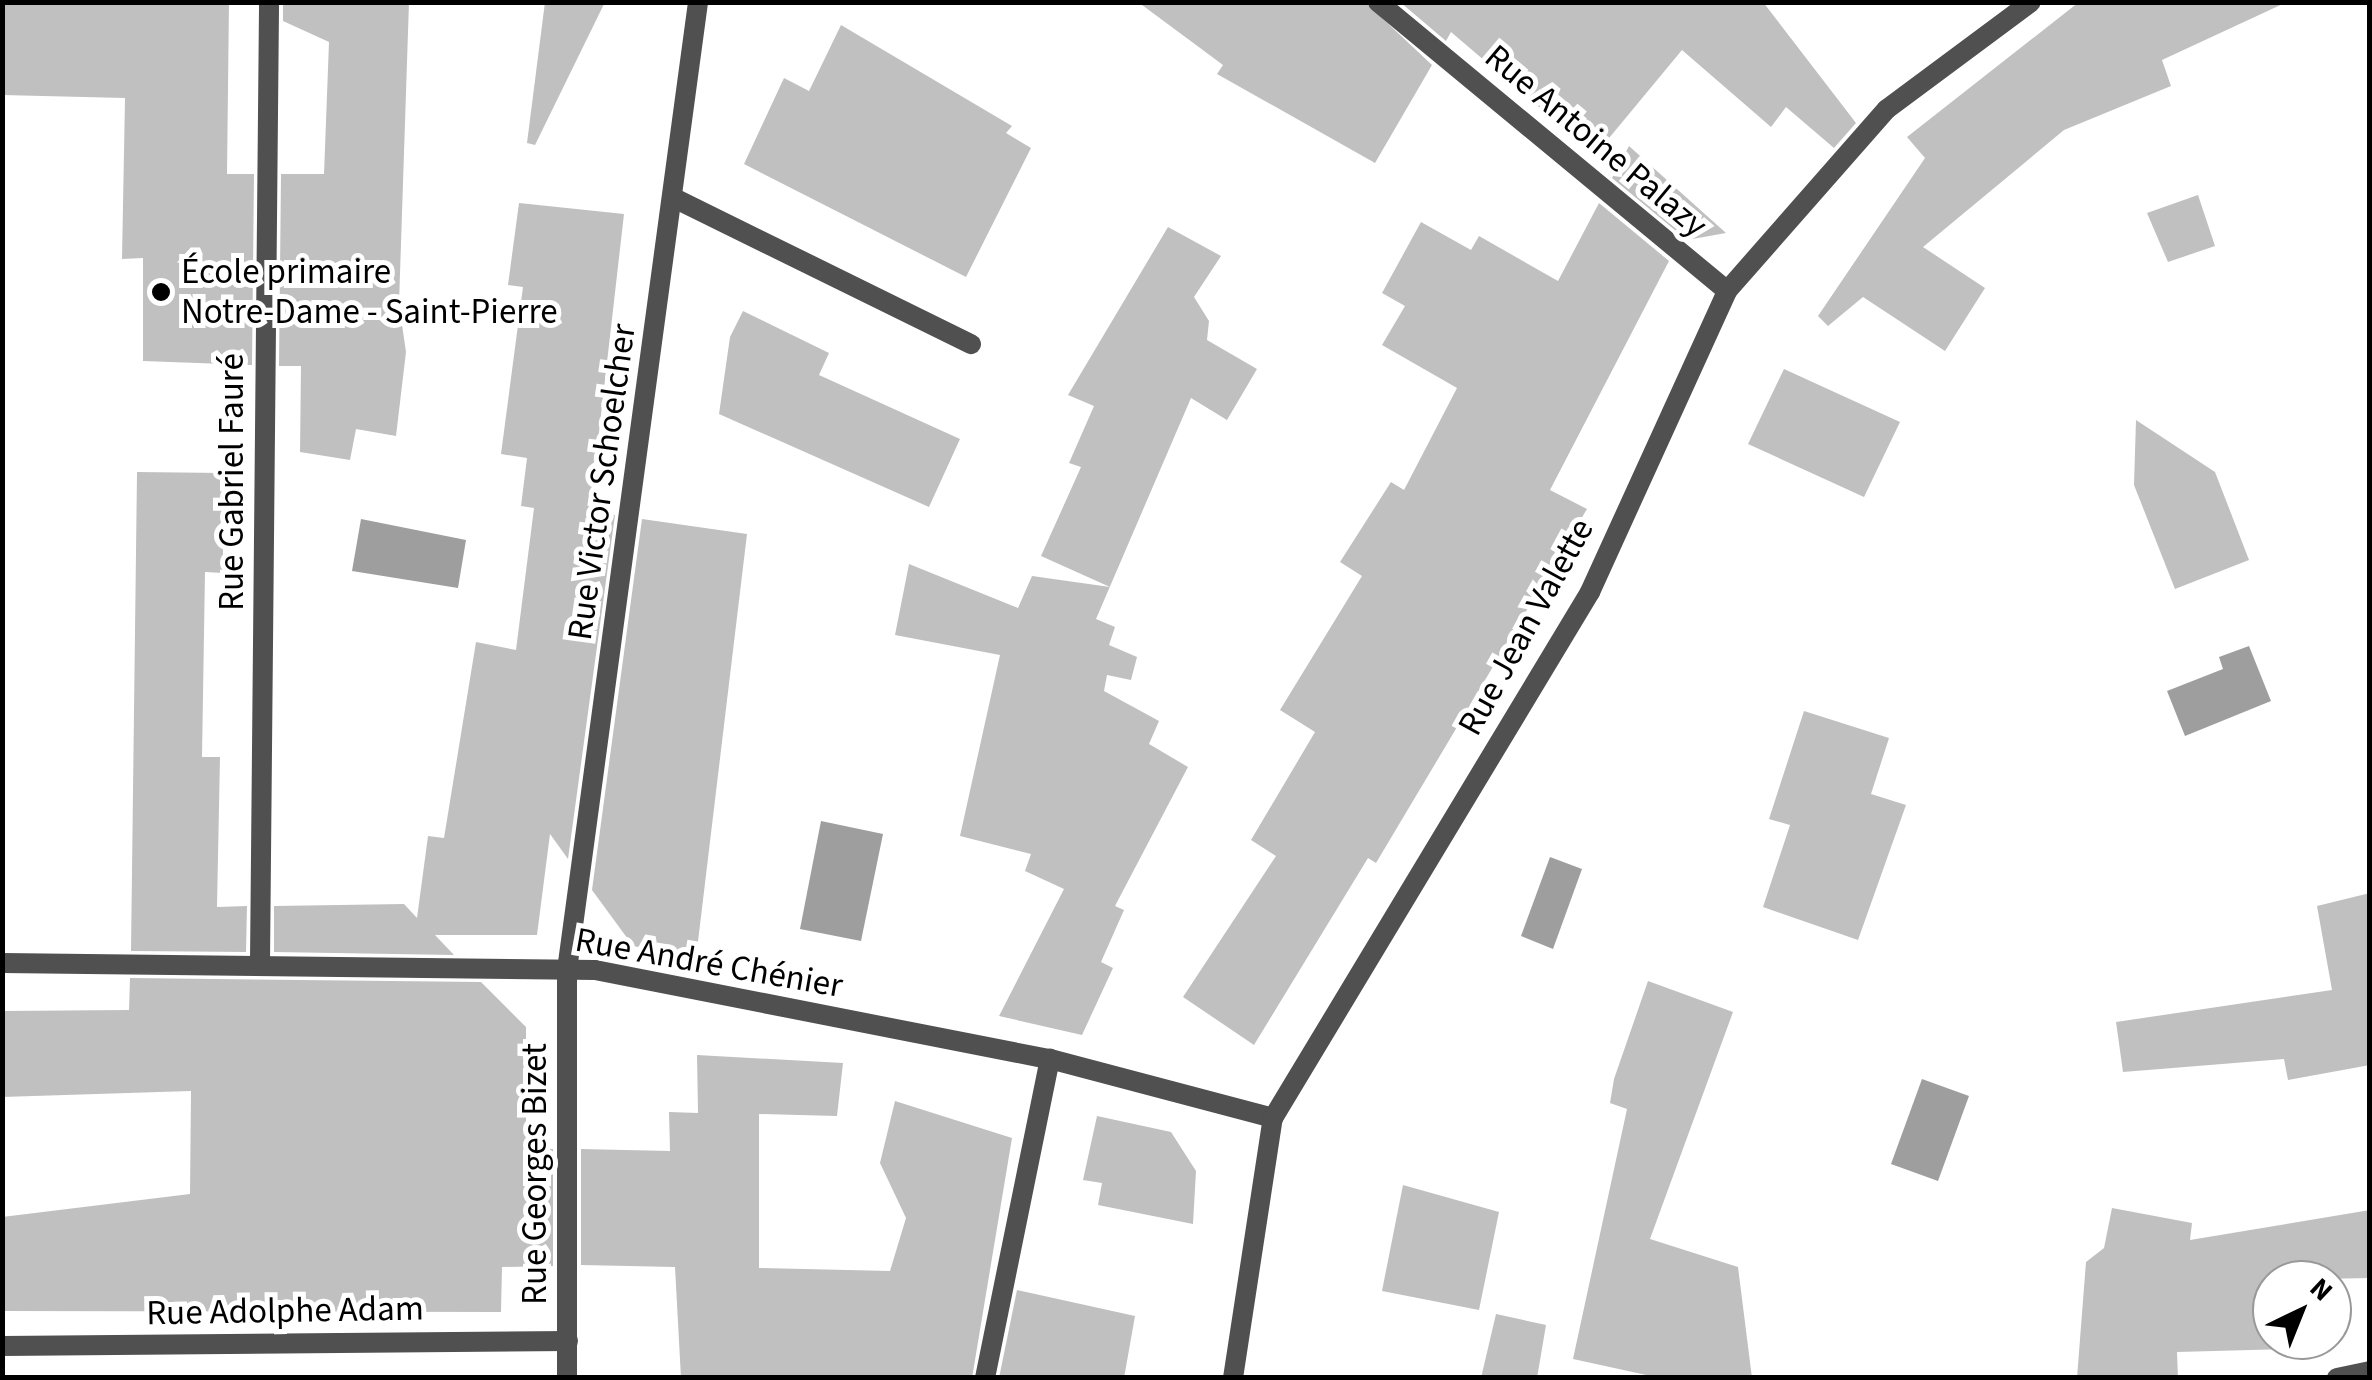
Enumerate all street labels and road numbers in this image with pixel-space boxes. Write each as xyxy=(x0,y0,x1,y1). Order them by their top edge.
street label: Rue Antoine Palazy xyxy=(1476,36,1716,246)
street label: Rue Victor Schoelcher xyxy=(559,321,645,643)
street label: Rue Gabriel Fauré xyxy=(211,353,253,611)
street label: Rue Jean Valette xyxy=(1449,511,1603,743)
street label: Rue André Chénier xyxy=(572,919,846,1007)
street label: Rue Georges Bizet xyxy=(514,1043,556,1305)
street label: Rue Adolphe Adam xyxy=(146,1288,424,1334)

